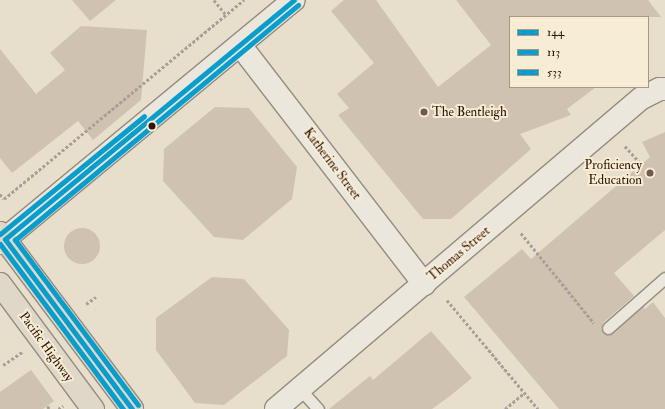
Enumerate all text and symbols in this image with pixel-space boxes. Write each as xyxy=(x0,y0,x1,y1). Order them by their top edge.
legend xyxy=(509,16,649,88)
text: 144 xyxy=(547,25,564,40)
text: 113 xyxy=(547,45,560,60)
text: 533 xyxy=(547,65,561,80)
place label: The Bentleigh xyxy=(432,104,507,120)
marker: The Bentleigh xyxy=(419,107,429,117)
unlabelled marker xyxy=(147,121,157,131)
street label: Katherine Street xyxy=(300,125,364,203)
place label: Proficiency Education xyxy=(585,158,642,189)
marker: Proficiency Education xyxy=(645,168,655,178)
street label: Thomas Street xyxy=(425,223,493,285)
street label: Pacific Highway xyxy=(15,309,77,385)

